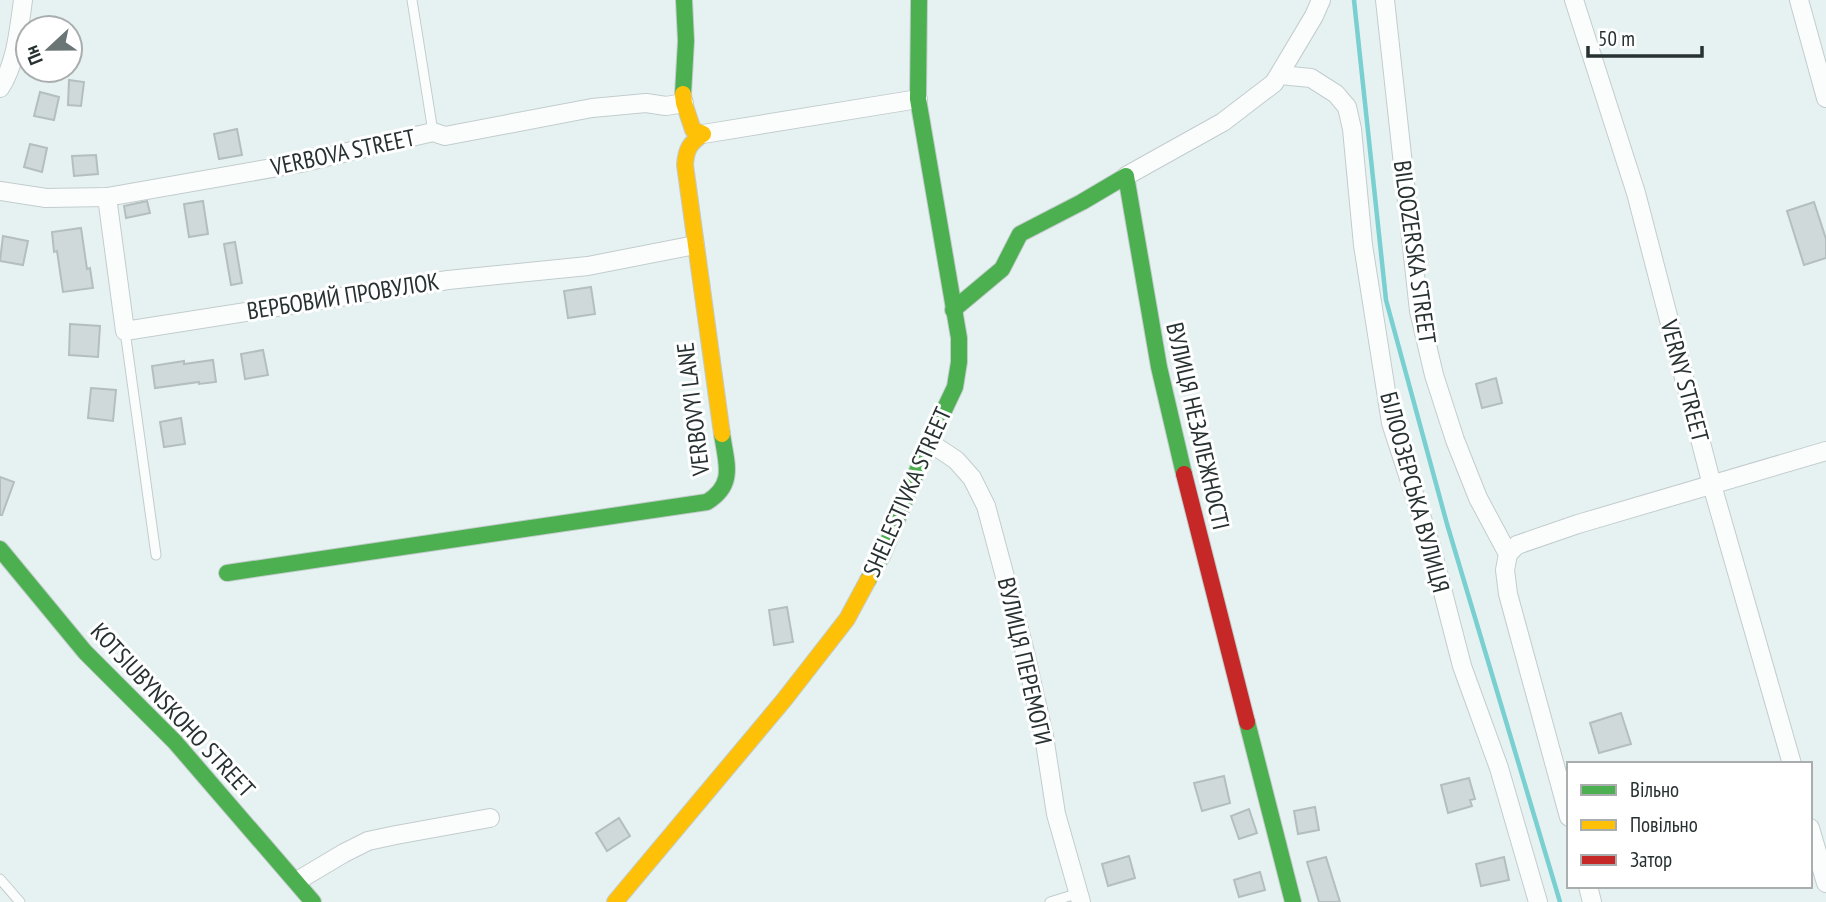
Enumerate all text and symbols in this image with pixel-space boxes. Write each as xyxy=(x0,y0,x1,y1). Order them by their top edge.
north arrow xyxy=(14,14,84,84)
scale bar xyxy=(1588,14,1702,58)
text: 50 m xyxy=(1598,25,1635,52)
text: Пн xyxy=(19,42,48,68)
street label: VERBOVA STREET xyxy=(267,122,418,183)
street label: BILOOZERSKA STREET xyxy=(1387,158,1443,346)
street label: ВЕРБОВИЙ ПРОВУЛОК xyxy=(245,265,441,326)
street label: VERNY STREET xyxy=(1654,316,1716,446)
street label: ВУЛИЦЯ НЕЗАЛЕЖНОСТІ xyxy=(1159,319,1237,533)
street label: VERBOVYI LANE xyxy=(669,341,717,478)
street label: БІЛООЗЕРСЬКА ВУЛИЦЯ xyxy=(1373,388,1457,596)
street label: SHELESTIVKA STREET xyxy=(856,402,958,582)
street label: ВУЛИЦЯ ПЕРЕМОГИ xyxy=(991,574,1059,748)
street label: KOTSIUBYNSKOHO STREET xyxy=(84,616,262,804)
legend xyxy=(1567,762,1812,888)
text: Вільно xyxy=(1630,776,1679,803)
text: Повільно xyxy=(1630,811,1698,838)
text: Затор xyxy=(1630,846,1672,873)

